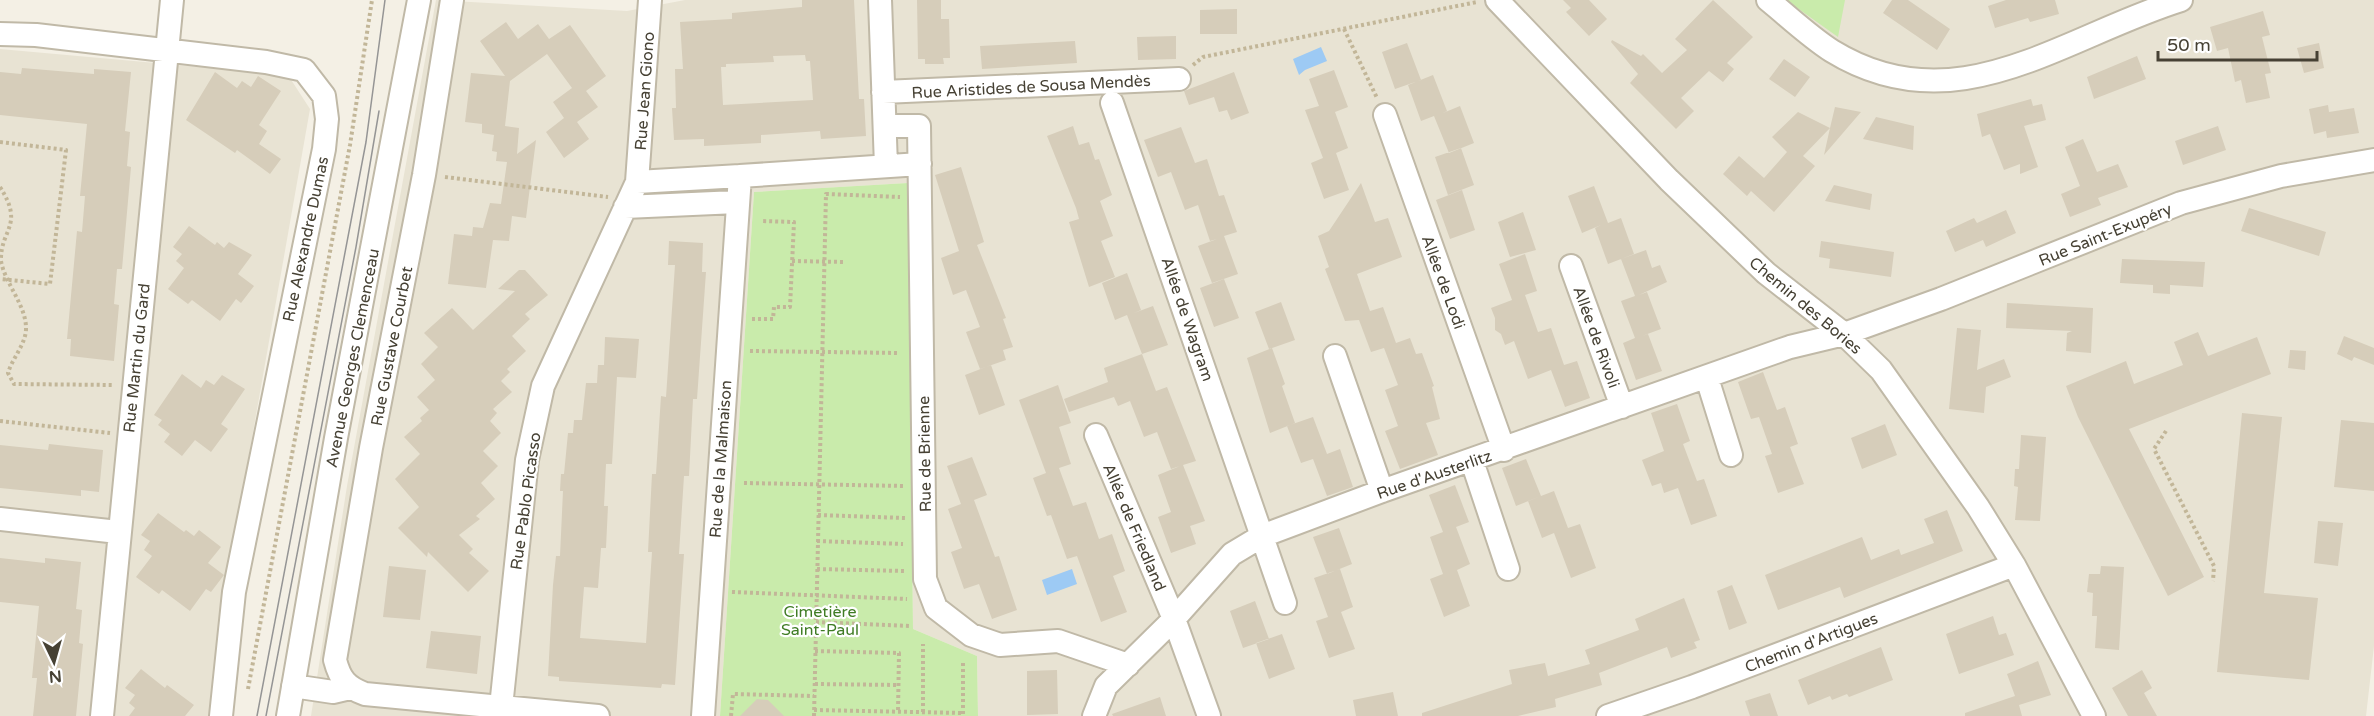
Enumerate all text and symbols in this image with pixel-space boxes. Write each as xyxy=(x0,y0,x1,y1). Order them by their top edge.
scale bar xyxy=(2158,24,2317,62)
street label: Rue Jean Giono xyxy=(631,31,659,151)
text: 50 m xyxy=(2167,34,2211,56)
street label: Rue Aristides de Sousa Mendès xyxy=(911,71,1151,103)
street label: Rue Alexandre Dumas xyxy=(279,155,333,324)
street label: Rue Saint-Exupéry xyxy=(2036,199,2175,271)
street label: Allée de Lodi xyxy=(1417,233,1469,332)
street label: Avenue Georges Clemenceau xyxy=(322,247,384,470)
street label: Chemin des Bories xyxy=(1745,253,1866,359)
street label: Allée de Wagram xyxy=(1156,255,1218,384)
street label: Rue Gustave Courbet xyxy=(367,265,417,428)
street label: Rue Martin du Gard xyxy=(119,282,155,434)
street label: Allée de Rivoli xyxy=(1568,284,1624,391)
street label: Rue de la Malmaison xyxy=(706,380,736,539)
street label: Rue de Brienne xyxy=(914,396,936,512)
street label: Rue Pablo Picasso xyxy=(506,431,546,571)
street label: Rue d'Austerlitz xyxy=(1374,446,1494,504)
street label: Allée de Friedland xyxy=(1098,461,1170,594)
park label: Cimetière Saint-Paul xyxy=(781,602,859,640)
street label: Chemin d'Artigues xyxy=(1742,608,1881,677)
north arrow xyxy=(24,632,84,692)
text: N xyxy=(48,665,62,686)

